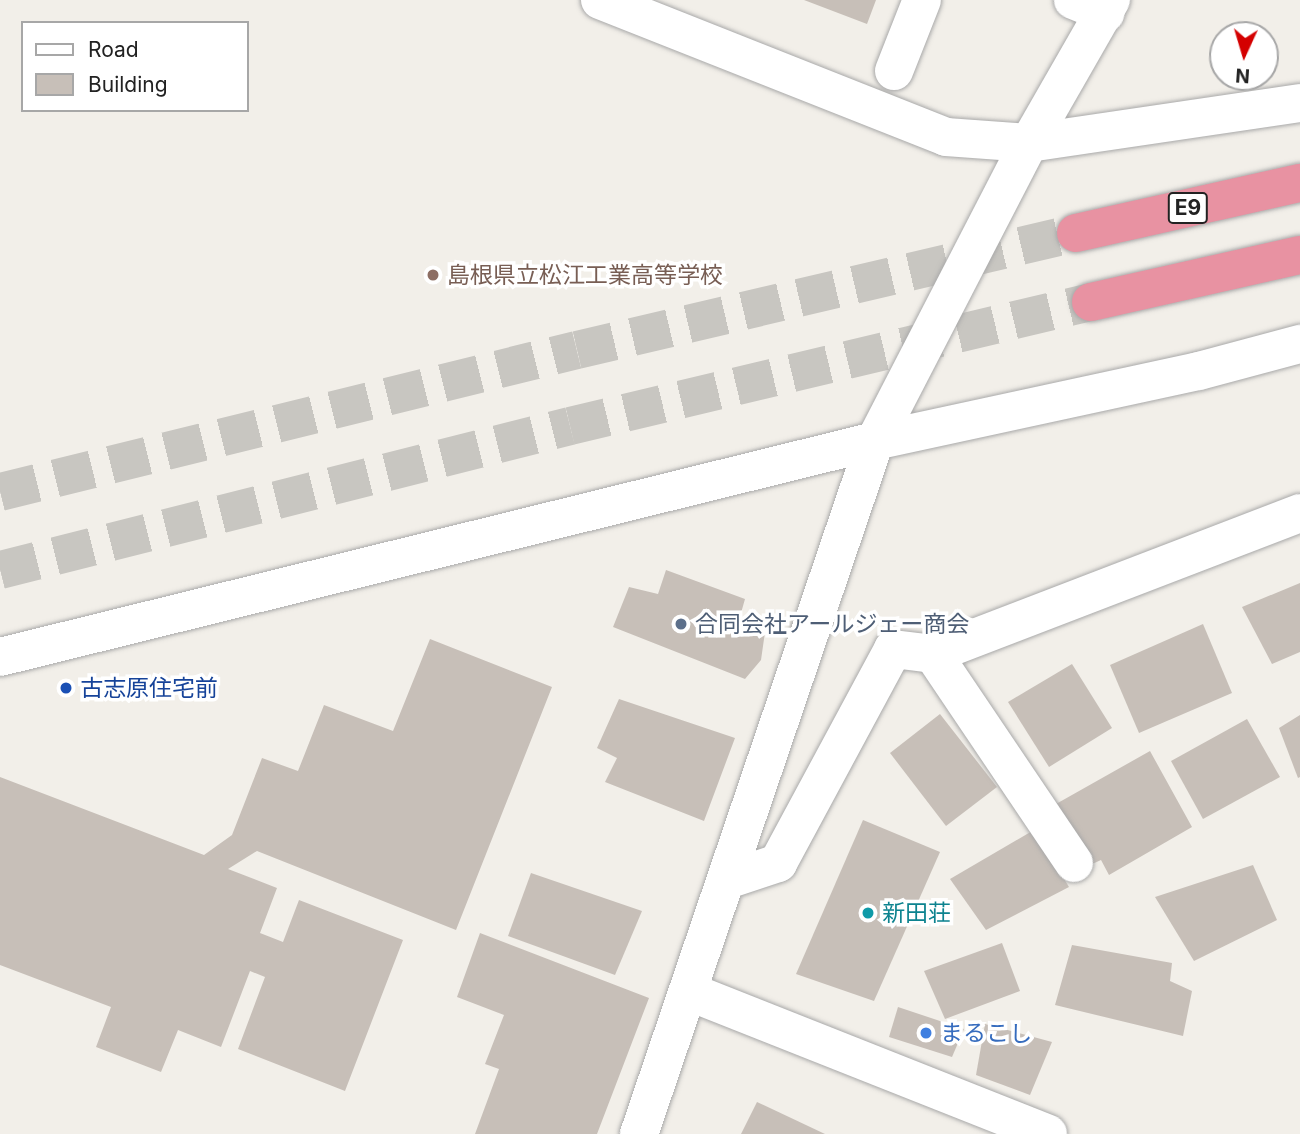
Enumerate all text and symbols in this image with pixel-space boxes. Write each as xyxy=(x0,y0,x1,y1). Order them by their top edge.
legend xyxy=(21,21,248,112)
north arrow xyxy=(1209,21,1279,91)
text: Road xyxy=(88,37,139,62)
text: N xyxy=(1235,63,1251,87)
text: Building xyxy=(88,72,168,97)
road number: E9 xyxy=(1167,190,1209,226)
place label: 島根県立松江工業高等学校 xyxy=(447,261,723,289)
marker: 島根県立松江工業高等学校 xyxy=(425,267,441,283)
place label: 合同会社アールジェー商会 xyxy=(695,610,970,638)
marker: 合同会社アールジェー商会 xyxy=(673,616,689,632)
place label: 古志原住宅前 xyxy=(80,674,218,702)
marker: 古志原住宅前 xyxy=(58,680,74,696)
place label: 新田荘 xyxy=(882,899,951,927)
marker: 新田荘 xyxy=(860,905,876,921)
place label: まるこし xyxy=(940,1019,1032,1047)
marker: まるこし xyxy=(918,1025,934,1041)

